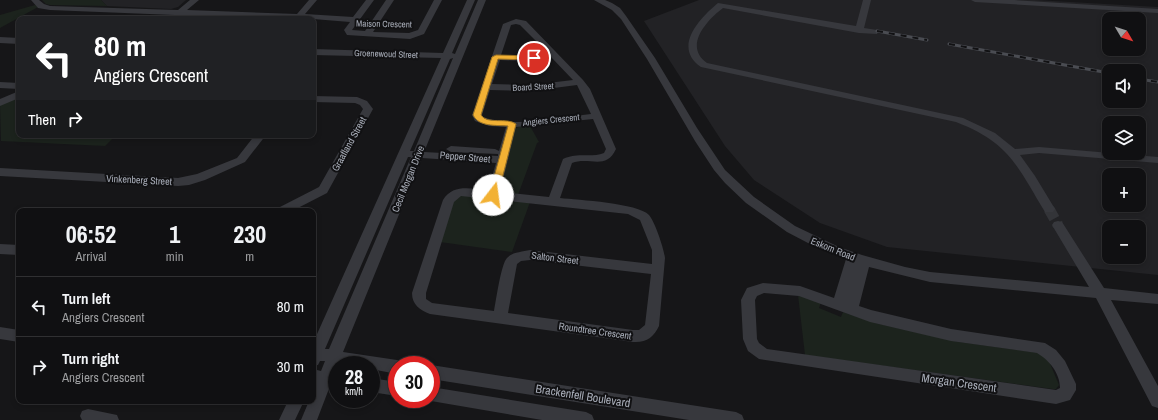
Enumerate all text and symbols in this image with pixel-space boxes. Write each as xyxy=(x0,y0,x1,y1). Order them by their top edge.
north arrow xyxy=(1102,12,1146,56)
map controls xyxy=(1102,12,1146,264)
street label: Maison Crescent xyxy=(356,18,412,30)
text: 80 m xyxy=(94,27,146,65)
icon: left xyxy=(28,32,80,84)
pin xyxy=(517,41,551,75)
street label: Groenewoud Street xyxy=(354,47,418,61)
icon: arrive xyxy=(523,47,545,69)
text: Angiers Crescent xyxy=(94,63,208,88)
button: sound xyxy=(1102,64,1146,108)
street label: Board Street xyxy=(512,80,554,94)
icon: right xyxy=(64,108,86,130)
text: Then xyxy=(28,109,56,130)
street label: Angiers Crescent xyxy=(521,111,580,129)
street label: Graafland Street xyxy=(329,114,370,173)
button: layers xyxy=(1102,116,1146,160)
street label: Cecil Morgan Drive xyxy=(389,143,427,214)
street label: Pepper Street xyxy=(439,148,491,166)
button: + xyxy=(1102,168,1146,212)
street label: Vinkenberg Street xyxy=(106,172,173,188)
position arrow xyxy=(472,174,514,216)
text: 06:52 xyxy=(66,218,116,250)
text: 1 xyxy=(169,218,180,250)
text: 230 xyxy=(233,218,266,250)
button: − xyxy=(1102,220,1146,264)
street label: Eskom Road xyxy=(809,234,857,264)
text: Arrival xyxy=(76,248,106,265)
text: min xyxy=(166,248,184,265)
text: m xyxy=(245,248,254,265)
street label: Salton Street xyxy=(531,249,580,267)
text: Turn left xyxy=(62,288,110,309)
icon: left xyxy=(28,296,50,318)
text: 80 m xyxy=(277,296,304,317)
text: Angiers Crescent xyxy=(62,309,144,326)
street label: Roundtree Crescent xyxy=(558,319,633,343)
text: Turn right xyxy=(62,348,119,369)
icon: right xyxy=(28,356,50,378)
text: 30 m xyxy=(277,356,304,377)
speed limit sign: 30 xyxy=(388,356,440,408)
text: 28 xyxy=(345,363,363,390)
text: Angiers Crescent xyxy=(62,369,144,386)
street label: Morgan Crescent xyxy=(921,370,998,396)
street label: Brackenfell Boulevard xyxy=(534,381,632,411)
text: km/h xyxy=(345,385,363,398)

